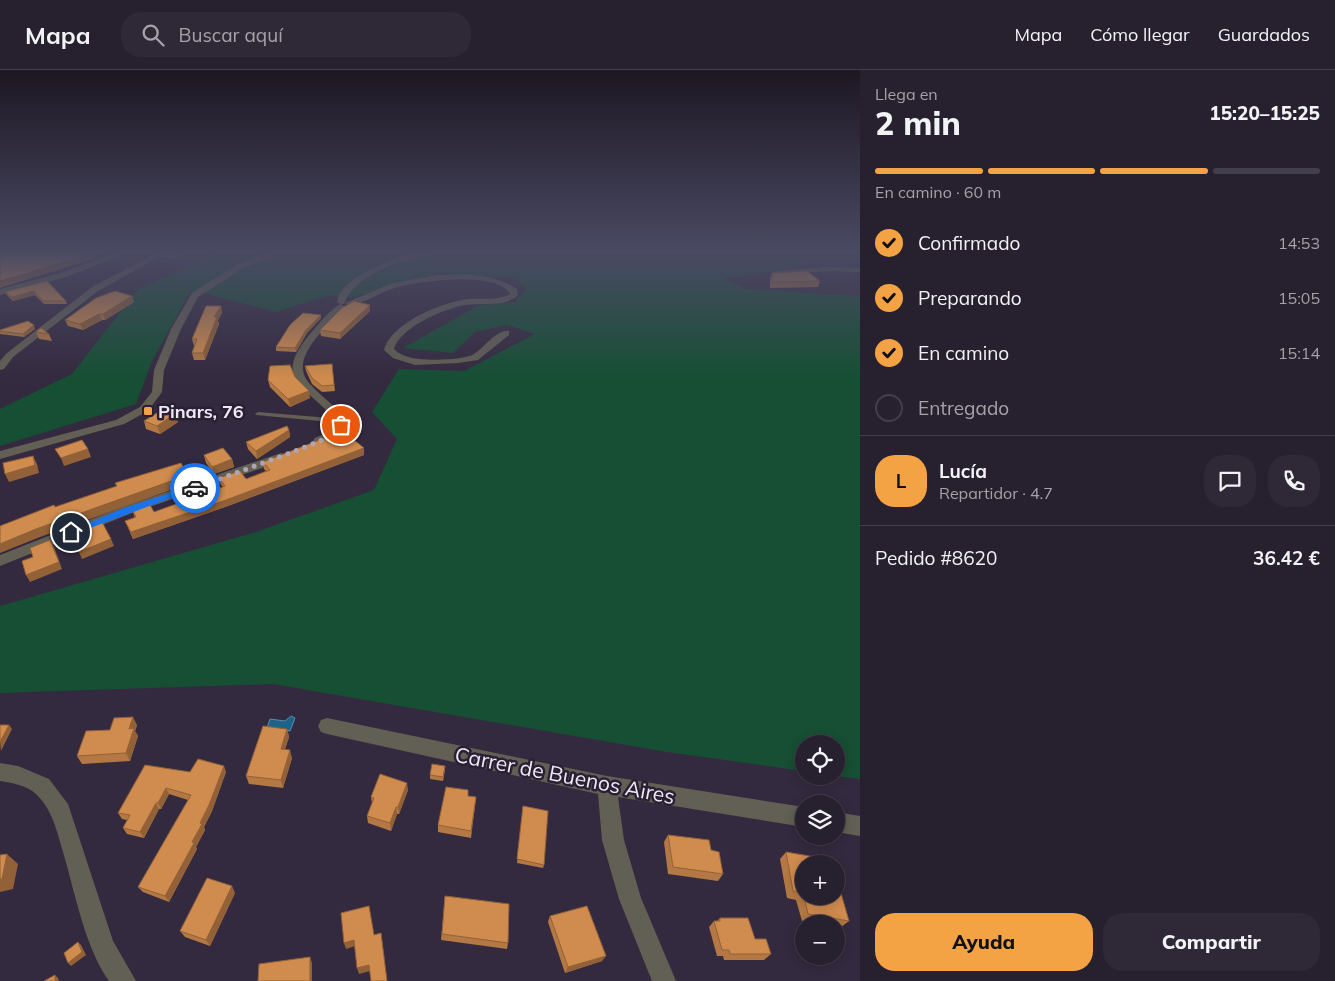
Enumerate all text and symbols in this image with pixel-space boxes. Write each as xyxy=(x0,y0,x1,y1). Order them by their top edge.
search box xyxy=(121,12,471,57)
text: Mapa xyxy=(25,20,91,50)
icon: search xyxy=(139,21,167,49)
text: Buscar aquí xyxy=(179,23,283,47)
text: Mapa xyxy=(1014,23,1062,46)
text: Cómo llegar xyxy=(1090,23,1190,46)
text: Guardados xyxy=(1218,23,1310,46)
text: Llega en xyxy=(875,84,938,104)
text: 15:20–15:25 xyxy=(1209,101,1320,125)
text: 2 min xyxy=(875,103,961,143)
text: En camino · 60 m xyxy=(875,182,1001,202)
icon: check xyxy=(875,229,903,257)
text: Confirmado xyxy=(918,231,1020,255)
text: 14:53 xyxy=(1278,233,1320,253)
icon: check xyxy=(875,284,903,312)
text: Preparando xyxy=(918,286,1022,310)
text: 15:05 xyxy=(1278,288,1320,308)
icon: check xyxy=(875,339,903,367)
text: En camino xyxy=(918,341,1009,365)
text: 15:14 xyxy=(1278,343,1320,363)
text: Entregado xyxy=(918,396,1009,420)
place label: Pinars, 76 xyxy=(158,400,244,423)
pin xyxy=(320,404,362,446)
marker: Pinars, 76 xyxy=(142,405,154,417)
icon: bag xyxy=(327,411,355,439)
button: chat xyxy=(1204,455,1256,507)
button: phone xyxy=(1268,455,1320,507)
text: Lucía xyxy=(939,459,987,483)
courier xyxy=(170,463,220,513)
text: L xyxy=(896,469,906,493)
icon: car xyxy=(181,474,209,502)
text: Repartidor · 4.7 xyxy=(939,483,1053,503)
pin xyxy=(50,511,92,553)
icon: home xyxy=(57,518,85,546)
text: Pedido #8620 xyxy=(875,546,997,570)
text: 36.42 € xyxy=(1253,546,1320,570)
map controls xyxy=(795,735,845,965)
button: locate xyxy=(795,735,845,785)
street label: Carrer de Buenos Aires xyxy=(453,741,677,809)
button: layers xyxy=(795,795,845,845)
button: + xyxy=(795,855,845,905)
button: Ayuda xyxy=(875,913,1093,971)
button: Compartir xyxy=(1103,913,1320,971)
button: − xyxy=(795,915,845,965)

